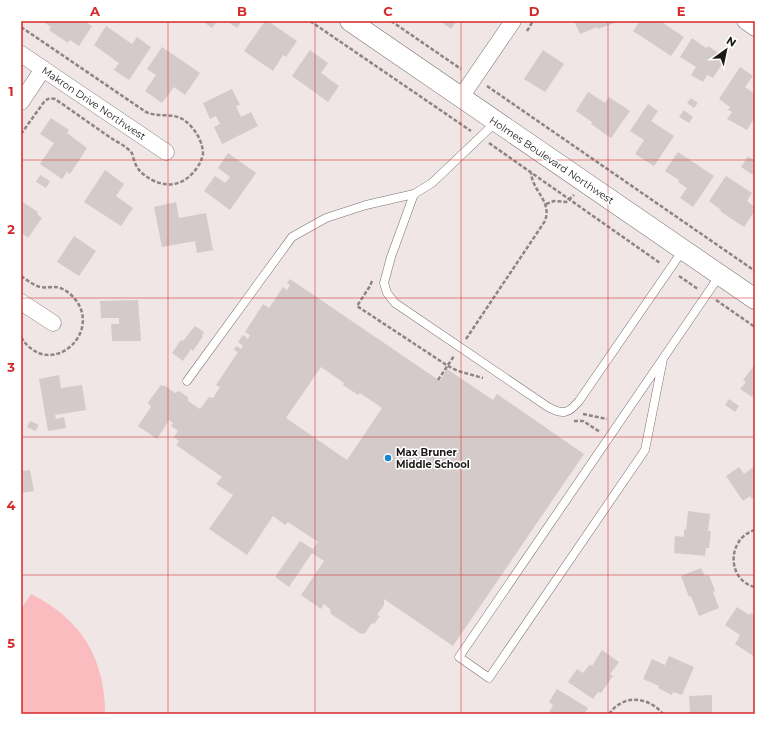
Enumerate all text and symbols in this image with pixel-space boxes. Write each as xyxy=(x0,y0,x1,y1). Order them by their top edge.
text: A xyxy=(89,3,101,19)
text: B xyxy=(237,3,247,19)
text: C xyxy=(383,3,393,19)
text: D xyxy=(529,3,540,19)
text: E xyxy=(677,3,686,19)
north arrow xyxy=(706,30,746,70)
text: N xyxy=(724,33,739,50)
street label: Makron Drive Northwest xyxy=(39,64,148,143)
text: 1 xyxy=(8,83,14,99)
street label: Holmes Boulevard Northwest xyxy=(487,114,617,207)
text: 2 xyxy=(7,221,15,237)
text: 3 xyxy=(6,359,15,375)
place label: Max Bruner Middle School xyxy=(396,446,470,471)
marker: Max Bruner Middle School xyxy=(383,453,393,463)
text: 4 xyxy=(7,497,16,513)
text: 5 xyxy=(7,635,15,651)

